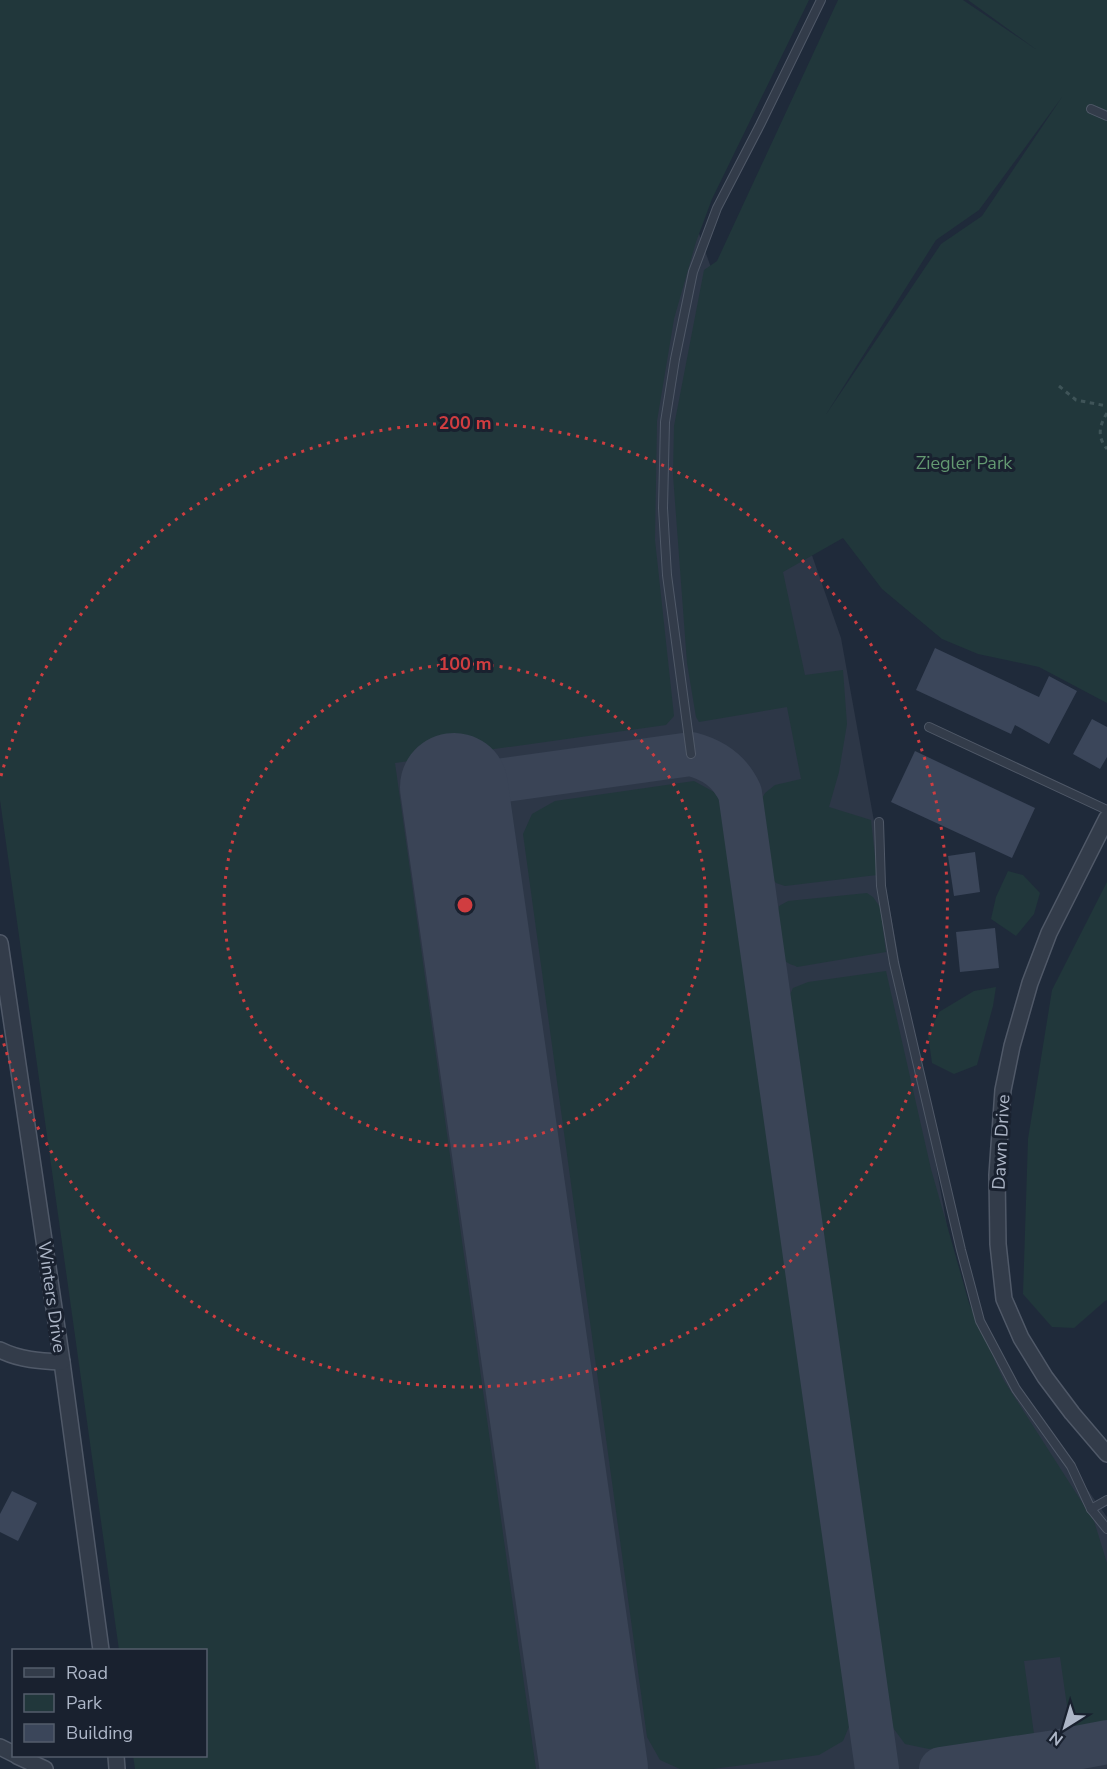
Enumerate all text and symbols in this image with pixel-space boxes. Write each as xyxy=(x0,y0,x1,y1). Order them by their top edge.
text: 200 m xyxy=(438,411,492,435)
park label: Ziegler Park xyxy=(916,451,1013,475)
text: 100 m xyxy=(438,652,492,676)
centre of rings xyxy=(455,895,475,915)
street label: Dawn Drive xyxy=(987,1094,1015,1190)
street label: Winters Drive xyxy=(32,1240,72,1354)
legend xyxy=(12,1649,207,1757)
text: Road xyxy=(66,1661,108,1685)
text: Park xyxy=(66,1691,103,1715)
north arrow xyxy=(1035,1697,1095,1757)
text: Building xyxy=(66,1721,133,1745)
text: N xyxy=(1045,1726,1068,1751)

